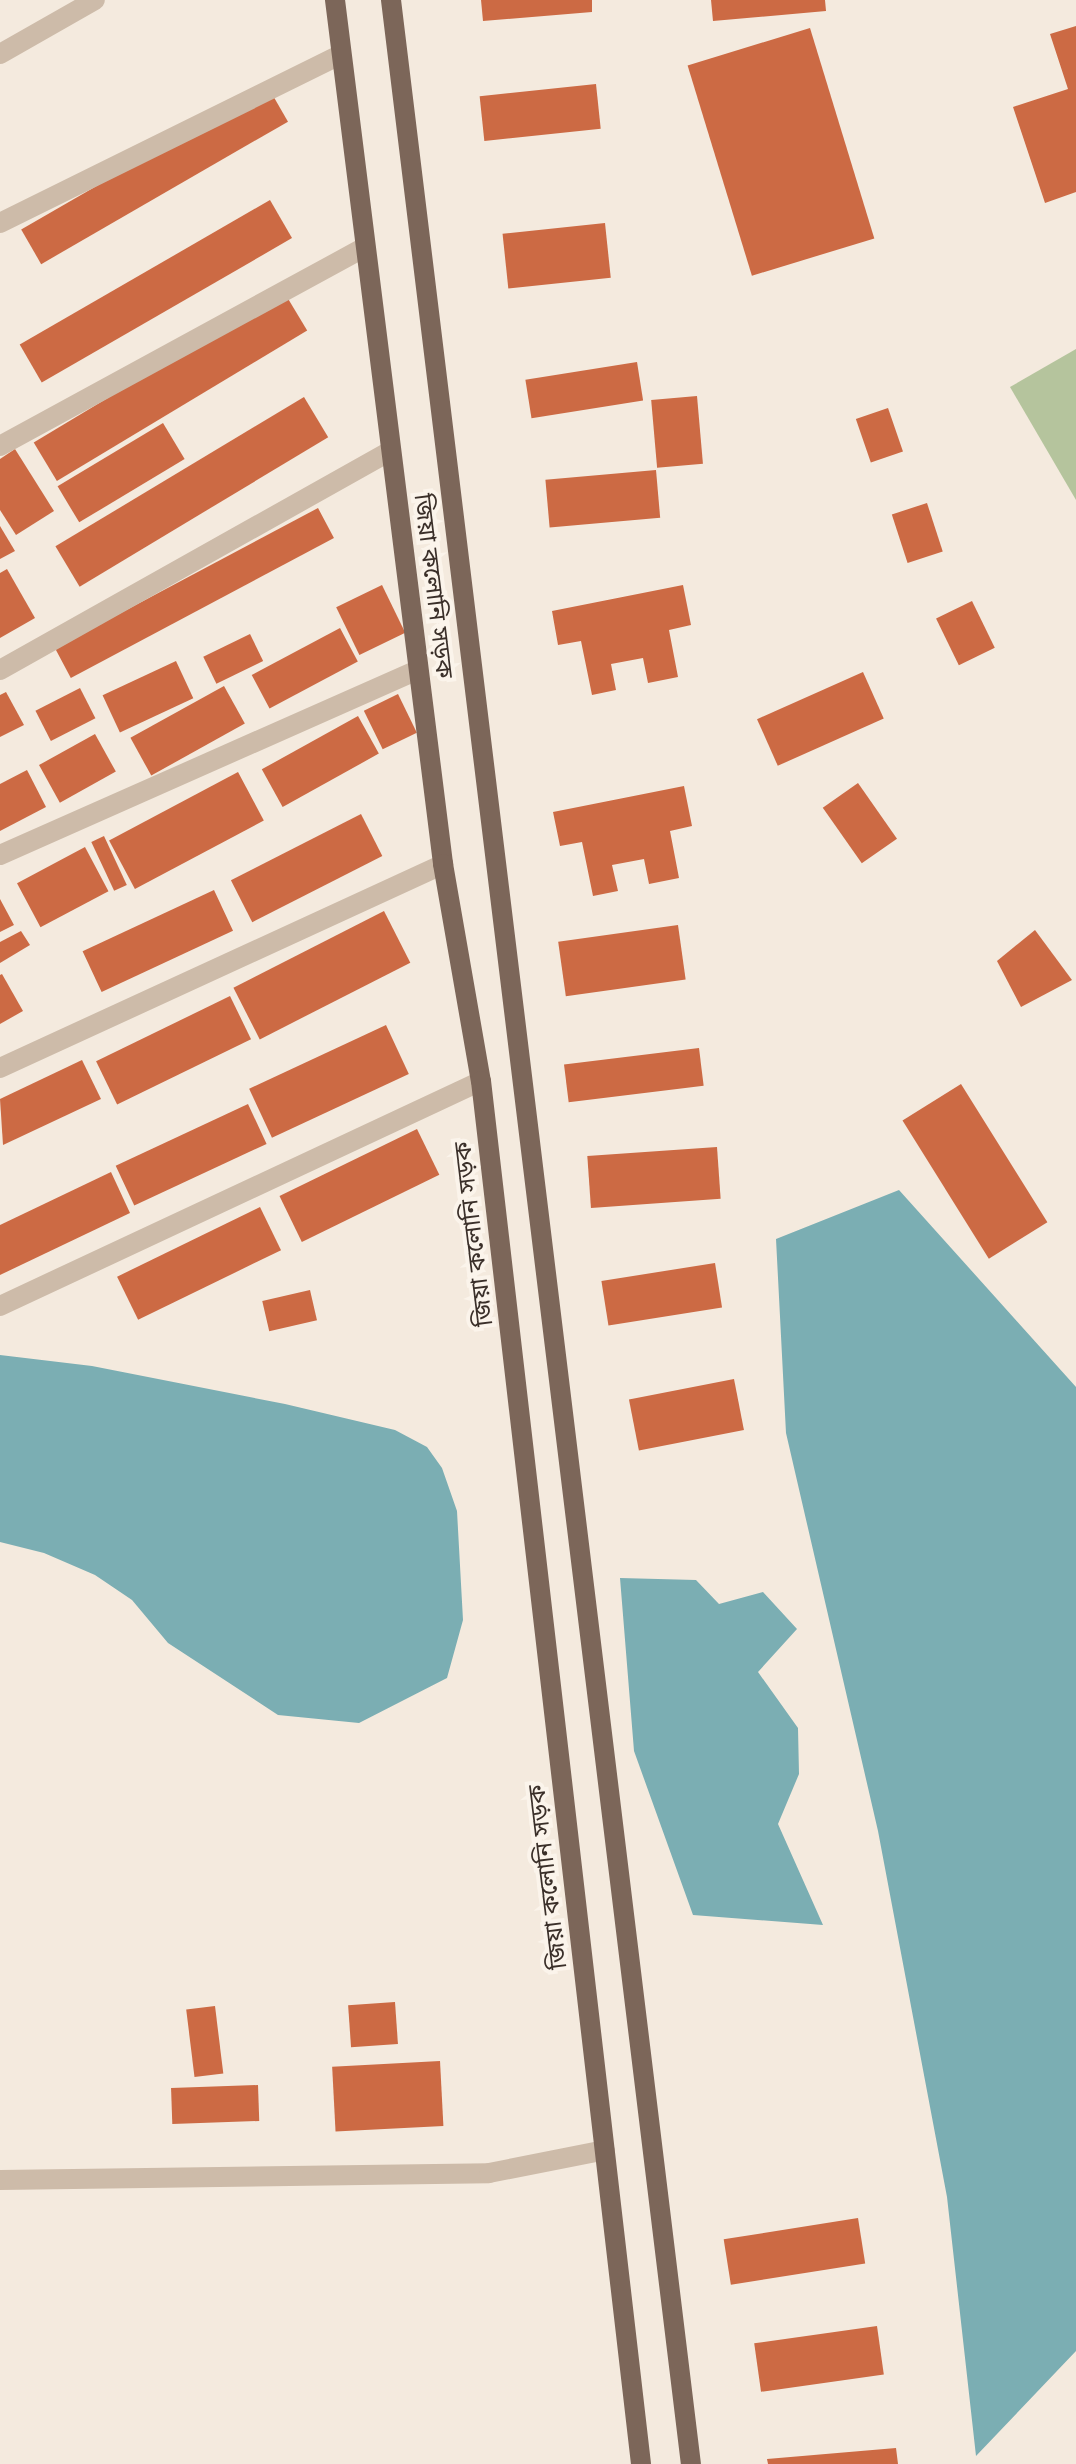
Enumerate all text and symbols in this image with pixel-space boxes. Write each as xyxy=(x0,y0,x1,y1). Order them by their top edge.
street label: জিয়া কলোনি সড়ক xyxy=(408,492,460,680)
street label: জিয়া কলোনি সড়ক xyxy=(447,1140,499,1328)
street label: জিয়া কলোনি সড়ক xyxy=(521,1783,573,1971)

